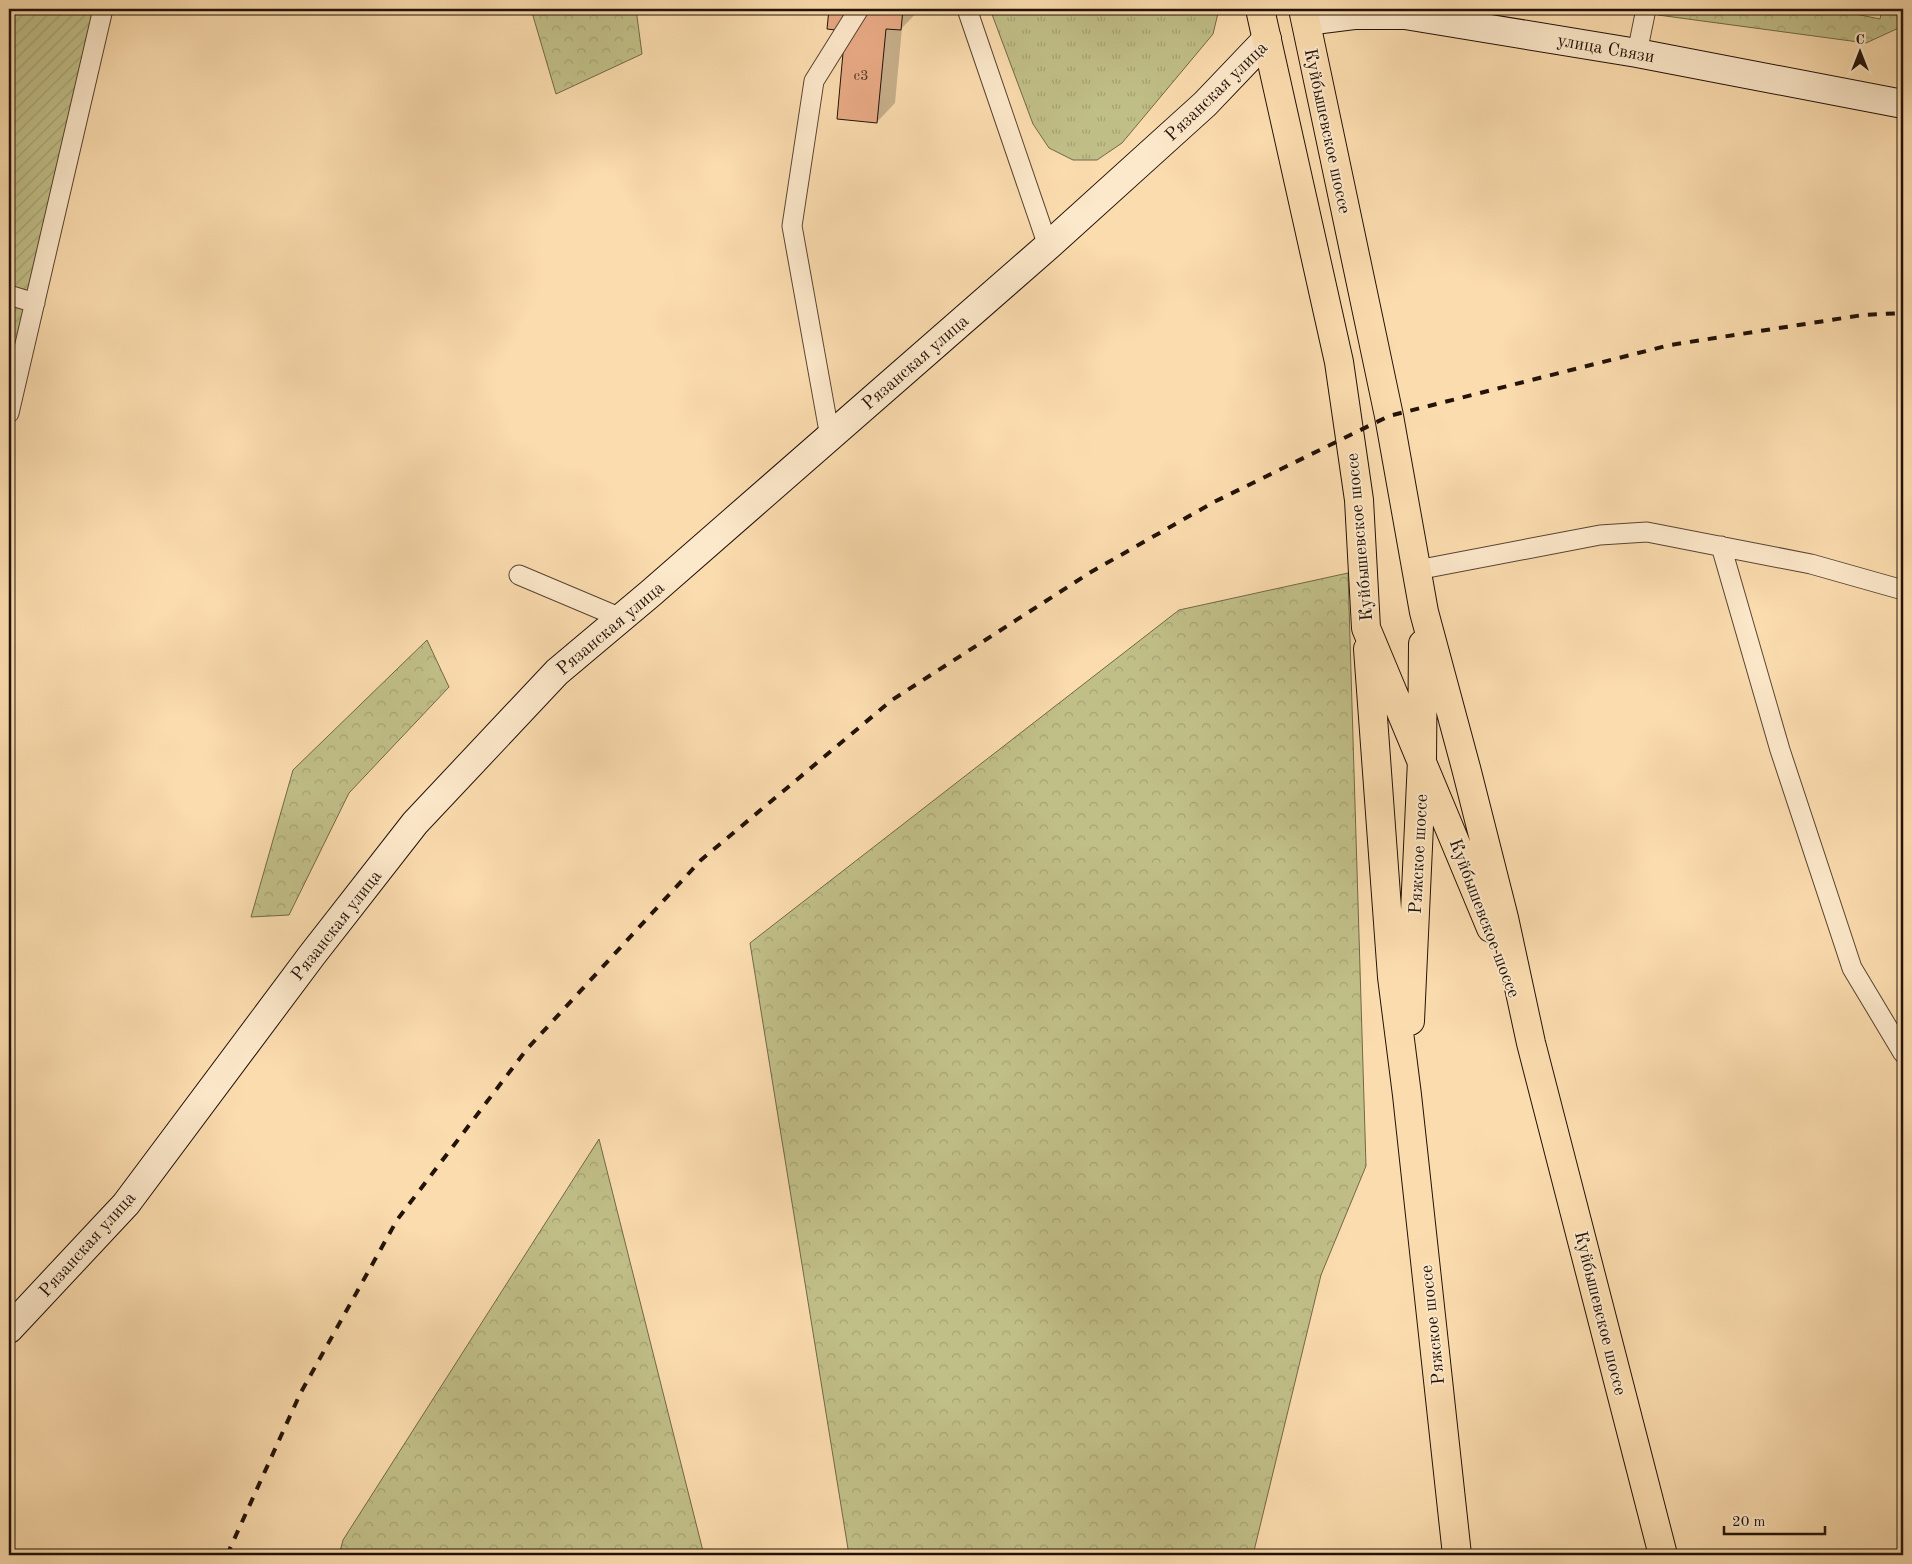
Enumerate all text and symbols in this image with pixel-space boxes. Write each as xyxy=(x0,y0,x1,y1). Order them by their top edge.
north arrow xyxy=(1834,28,1884,78)
street label: улица Связи xyxy=(1556,32,1656,66)
text: С xyxy=(1855,33,1865,47)
street label: Рязанская улица xyxy=(1162,38,1271,145)
street label: Куйбышевское шоссе xyxy=(1301,47,1353,216)
house number: с3 xyxy=(853,69,869,84)
street label: Рязанская улица xyxy=(859,312,972,414)
street label: Куйбышевское шоссе xyxy=(1344,452,1376,622)
street label: Рязанская улица xyxy=(553,579,668,679)
street label: Ряжское шоссе xyxy=(1407,794,1431,915)
street label: Куйбышевское шоссе xyxy=(1445,836,1523,1000)
street label: Рязанская улица xyxy=(288,867,385,984)
street label: Рязанская улица xyxy=(36,1189,139,1301)
street label: Куйбышевское шоссе xyxy=(1571,1229,1629,1397)
street label: Ряжское шоссе xyxy=(1418,1264,1448,1386)
scale bar xyxy=(1724,1504,1826,1536)
text: 20 m xyxy=(1732,1515,1766,1530)

